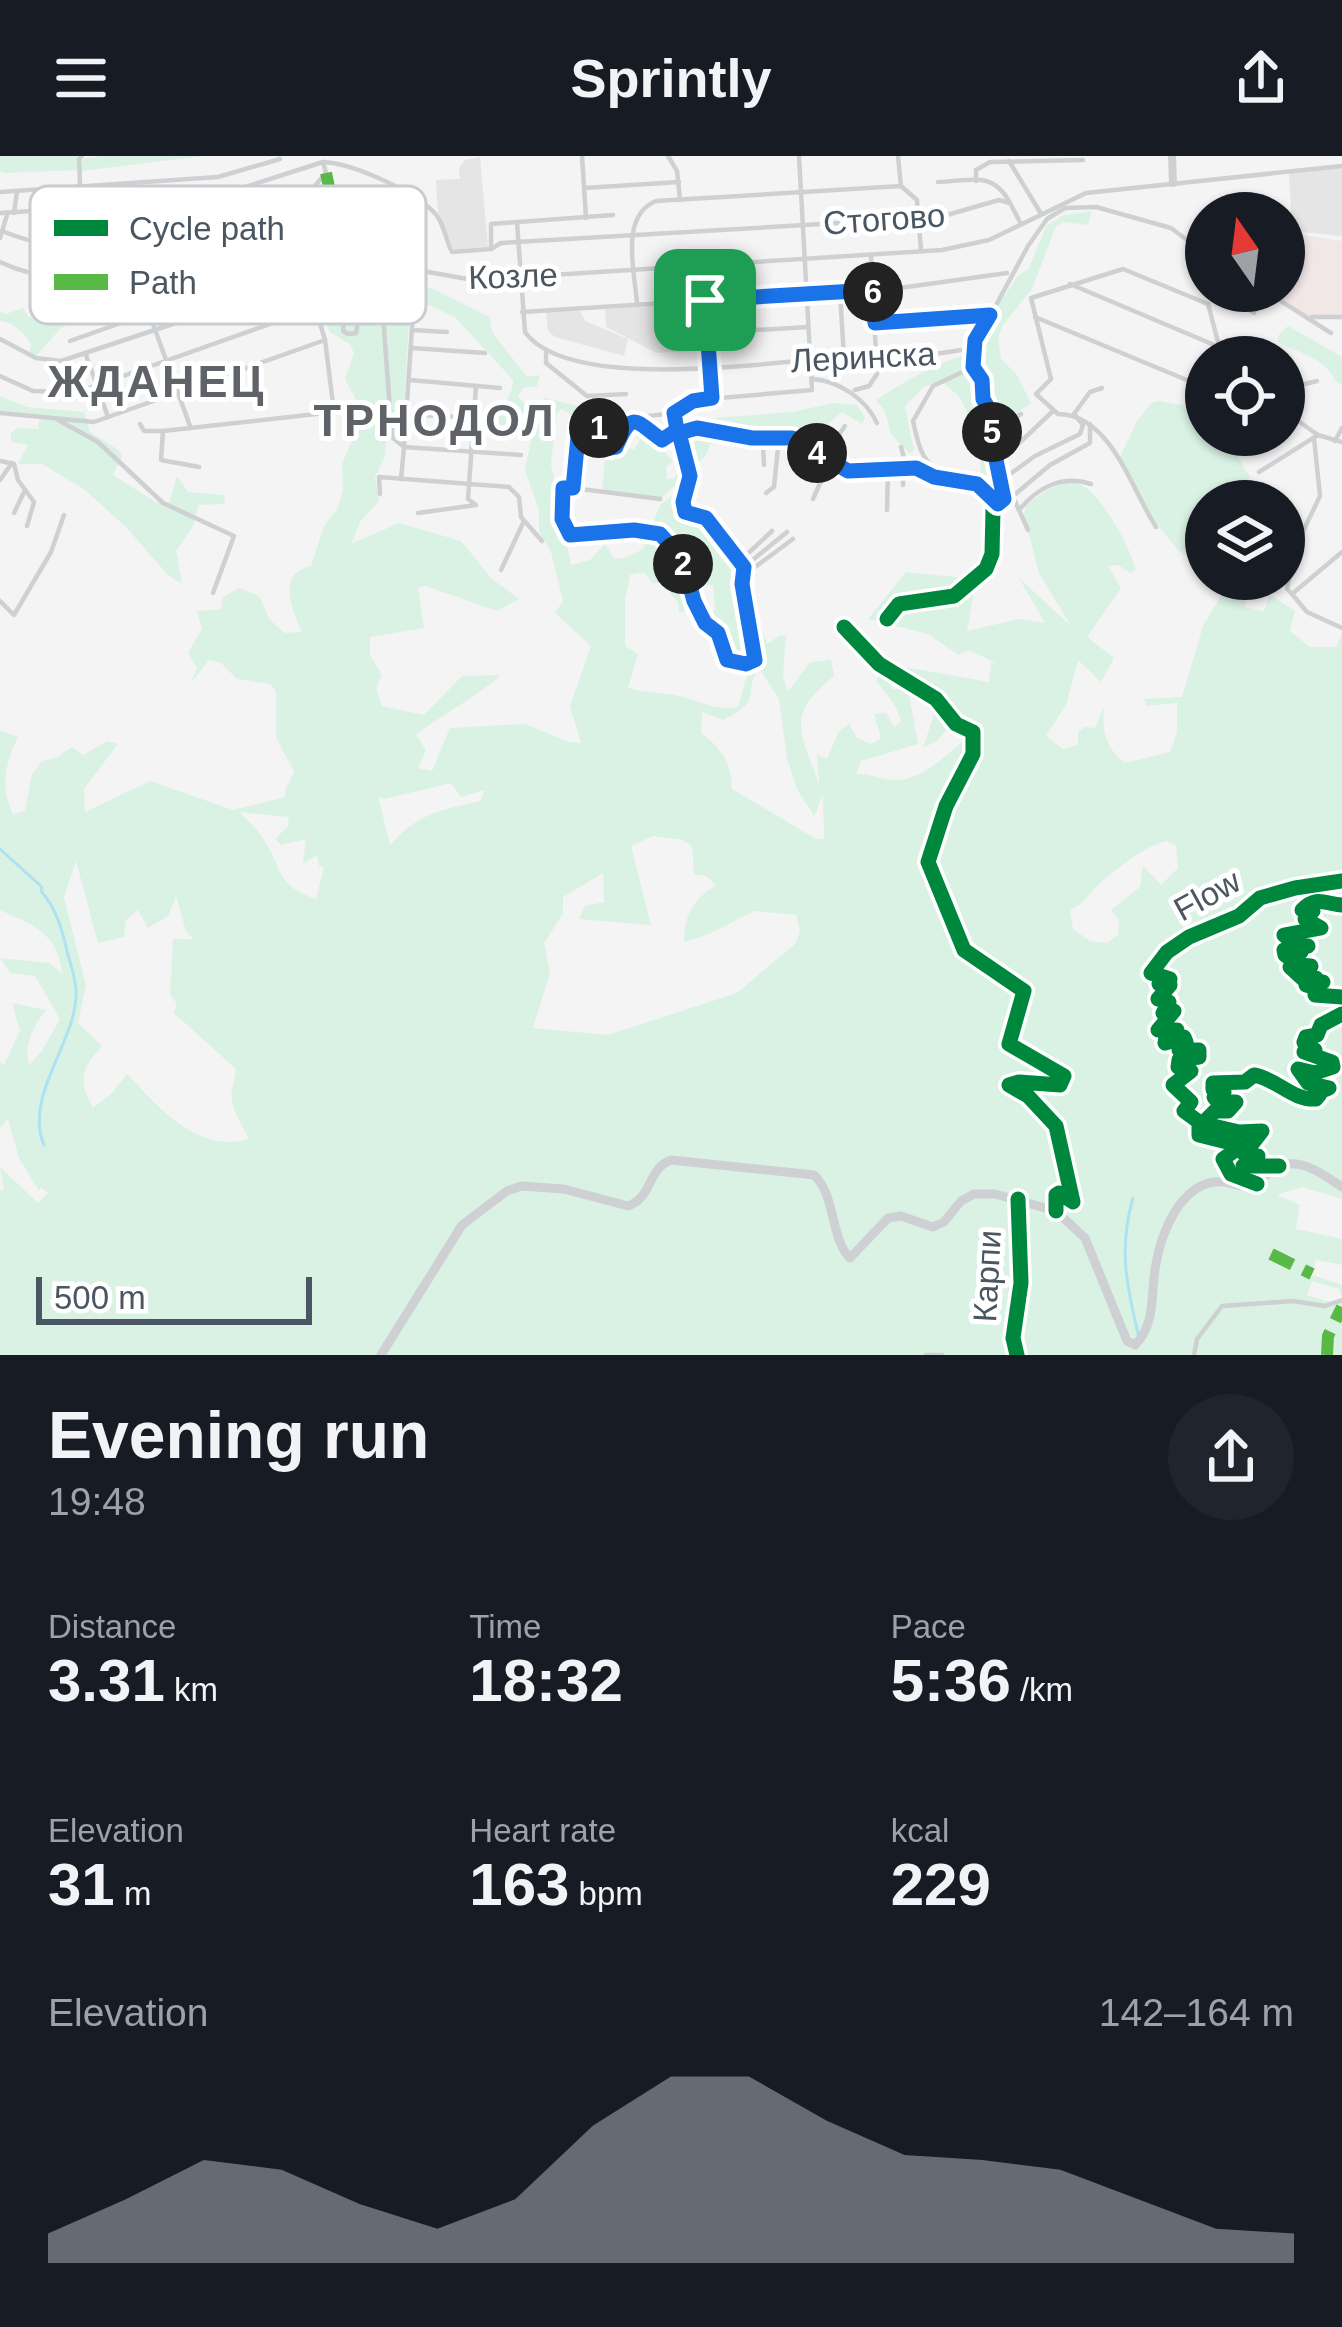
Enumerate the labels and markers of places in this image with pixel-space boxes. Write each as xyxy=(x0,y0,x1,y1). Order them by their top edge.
pin xyxy=(654,249,756,351)
pin: 6 xyxy=(843,262,903,322)
pin: 1 xyxy=(569,398,629,458)
pin: 5 xyxy=(962,402,1022,462)
pin: 4 xyxy=(787,423,847,483)
pin: 2 xyxy=(653,534,713,594)

